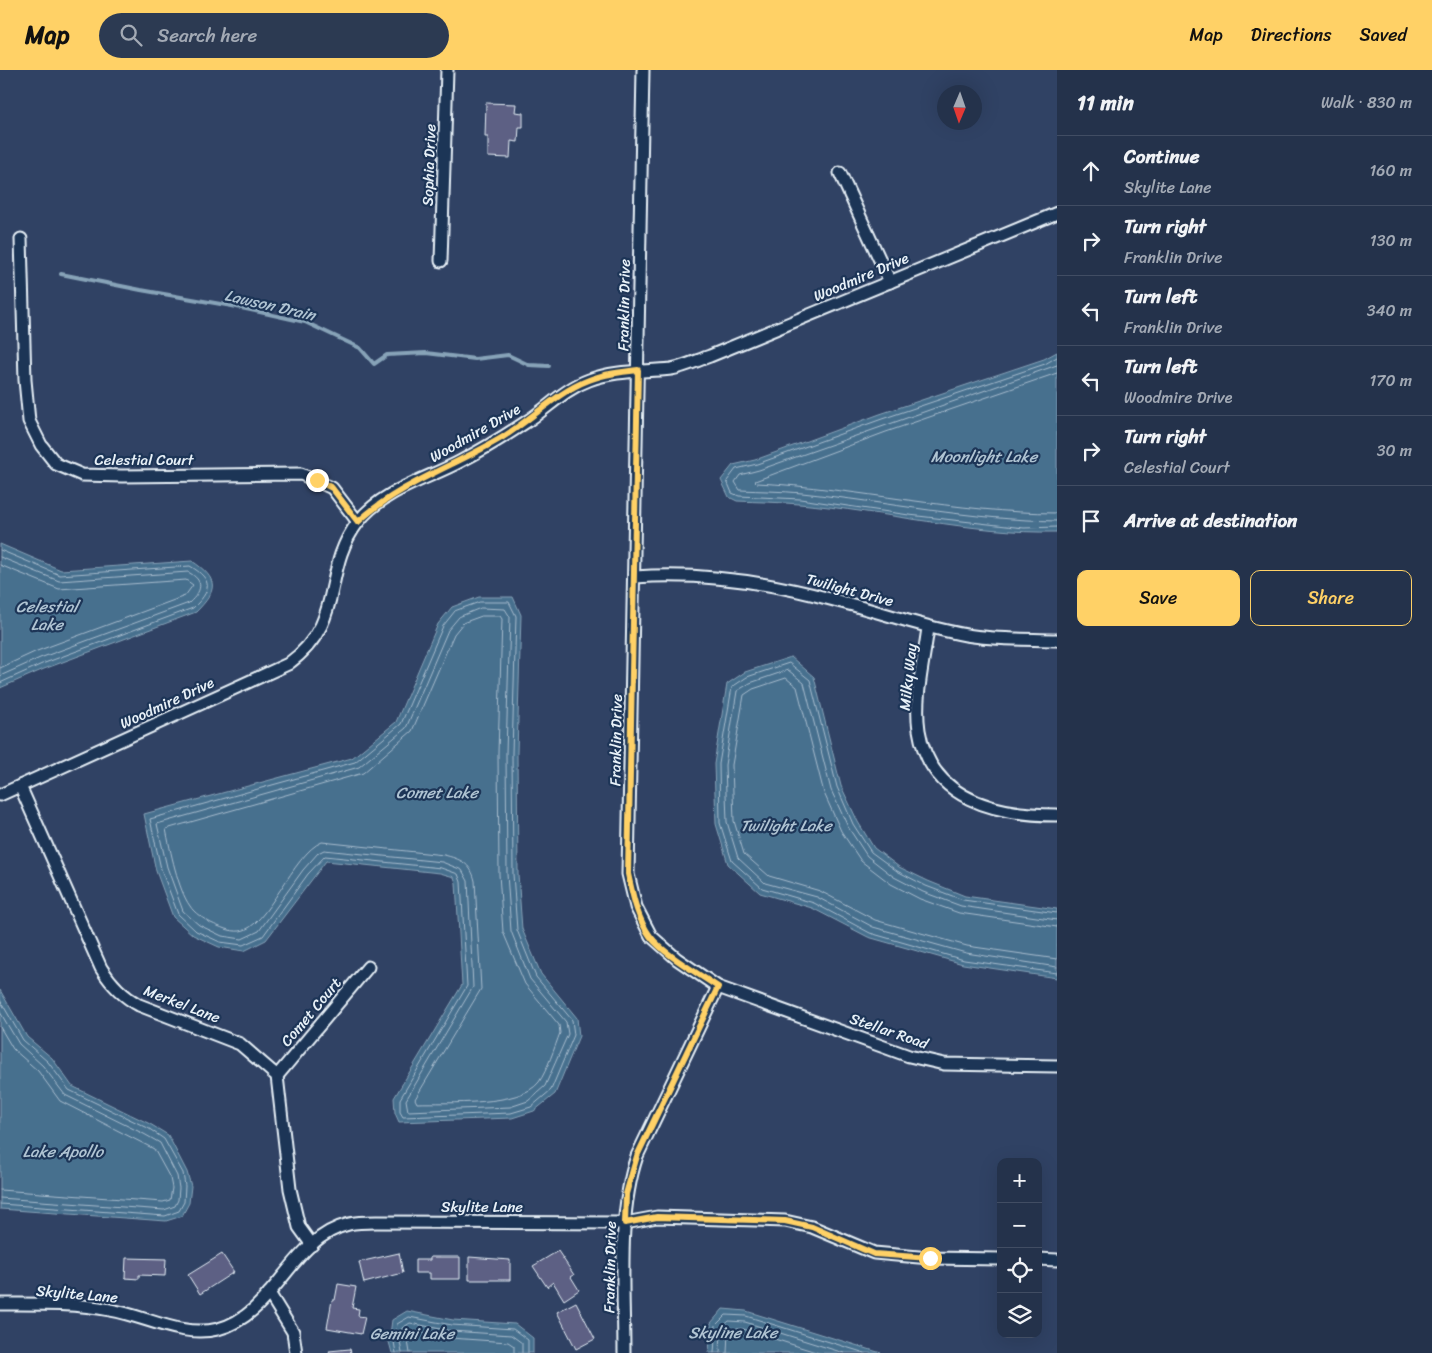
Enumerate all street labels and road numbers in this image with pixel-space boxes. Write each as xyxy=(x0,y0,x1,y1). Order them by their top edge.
street label: Sophia Drive xyxy=(415,123,443,207)
street label: Woodmire Drive xyxy=(809,245,913,309)
street label: Franklin Drive xyxy=(610,258,638,351)
street label: Woodmire Drive xyxy=(425,396,525,470)
street label: Celestial Court xyxy=(94,447,194,473)
street label: Twilight Drive xyxy=(803,566,897,614)
street label: Milky Way xyxy=(892,642,924,712)
street label: Woodmire Drive xyxy=(115,670,219,736)
street label: Franklin Drive xyxy=(602,693,630,786)
street label: Comet Court xyxy=(274,971,348,1053)
street label: Merkel Lane xyxy=(140,977,224,1031)
street label: Stellar Road xyxy=(846,1005,933,1057)
street label: Skylite Lane xyxy=(441,1194,523,1220)
street label: Franklin Drive xyxy=(596,1220,624,1313)
street label: Skylite Lane xyxy=(35,1277,119,1311)

